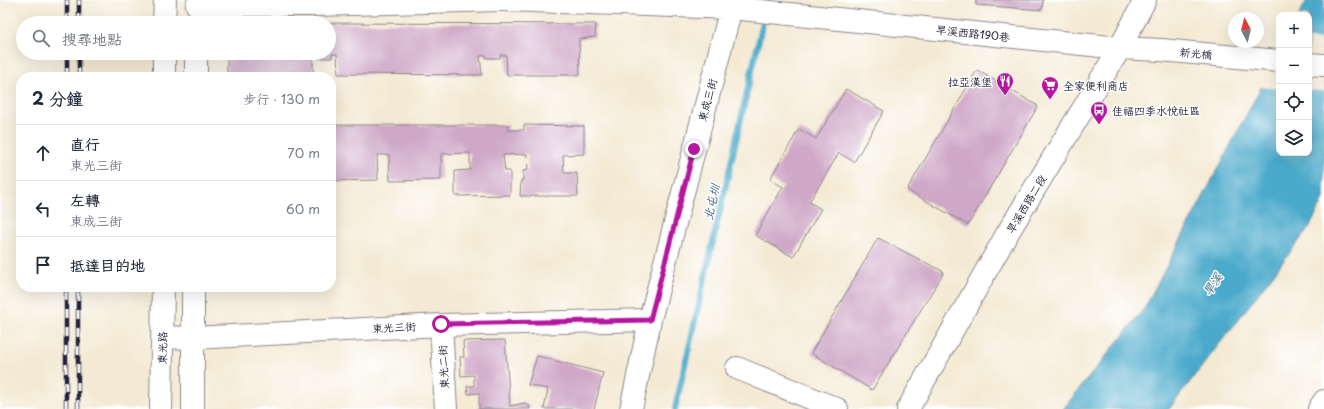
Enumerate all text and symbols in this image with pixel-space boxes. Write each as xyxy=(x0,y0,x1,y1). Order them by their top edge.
north arrow xyxy=(1228,12,1264,48)
map controls xyxy=(1276,12,1312,156)
button: + xyxy=(1276,12,1312,48)
search box xyxy=(16,16,336,60)
street label: 旱溪西路190巷 xyxy=(935,21,1011,45)
icon: search xyxy=(30,27,52,49)
text: 搜尋地點 xyxy=(62,27,122,50)
street label: 新光橋 xyxy=(1179,43,1213,63)
button: − xyxy=(1276,48,1312,84)
restaurant icon: 拉亞漢堡 xyxy=(995,71,1015,96)
place label: 拉亞漢堡 xyxy=(948,73,992,90)
supermarket icon: 全家便利商店 xyxy=(1040,75,1060,100)
street label: 東成三街 xyxy=(693,76,721,123)
place label: 全家便利商店 xyxy=(1063,77,1129,94)
button: locate xyxy=(1276,84,1312,120)
text: 2 分鐘 xyxy=(32,85,83,111)
text: 步行 · 130 m xyxy=(243,89,320,108)
bus stop icon: 佳福四季水悅社區 xyxy=(1089,100,1109,125)
place label: 佳福四季水悅社區 xyxy=(1112,102,1200,119)
button: layers xyxy=(1276,120,1312,156)
text: 直行 xyxy=(70,132,100,155)
route end xyxy=(685,140,703,158)
icon: ahead xyxy=(32,142,54,164)
text: 70 m xyxy=(287,143,320,162)
text: 東光三街 xyxy=(70,155,122,174)
street label: 旱溪西路二段 xyxy=(1002,171,1050,237)
water label: 北屯圳 xyxy=(698,180,724,222)
text: 左轉 xyxy=(70,188,100,211)
icon: left xyxy=(32,198,54,220)
text: 60 m xyxy=(286,199,320,218)
text: 東成三街 xyxy=(70,211,122,230)
text: 抵達目的地 xyxy=(70,253,145,276)
icon: arrive xyxy=(32,254,54,276)
water label: 旱溪 xyxy=(1198,268,1227,299)
route start xyxy=(432,315,450,333)
street label: 東光三街 xyxy=(372,317,417,337)
street label: 東光路 xyxy=(153,331,171,365)
street label: 東光二街 xyxy=(433,344,453,389)

